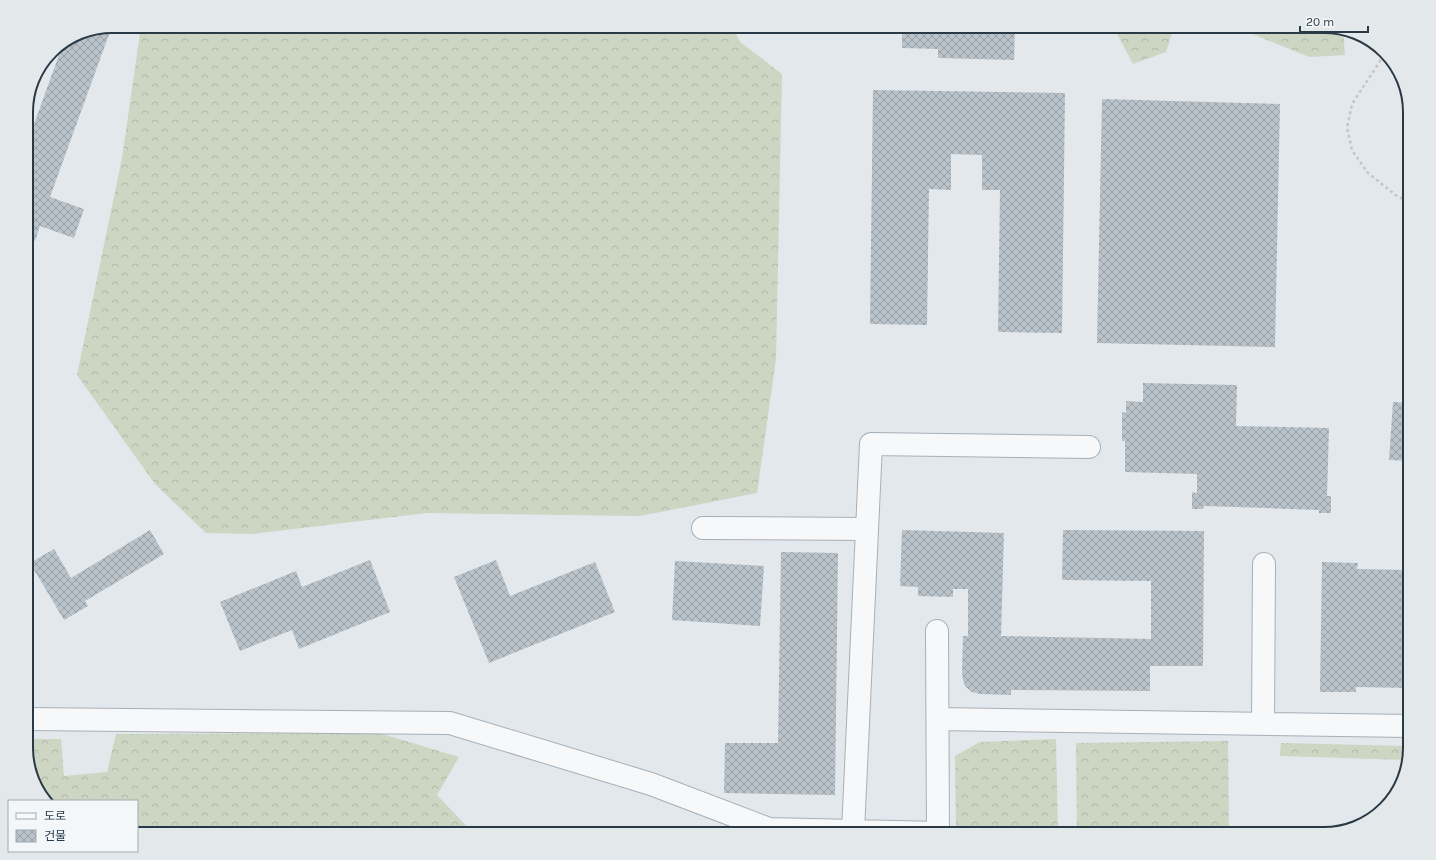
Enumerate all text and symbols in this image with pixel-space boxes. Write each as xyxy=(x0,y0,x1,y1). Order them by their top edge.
scale bar xyxy=(1300,8,1368,34)
text: 20 m xyxy=(1306,15,1334,29)
legend xyxy=(8,800,138,852)
text: 도로 xyxy=(44,809,66,823)
text: 건물 xyxy=(44,829,66,843)

